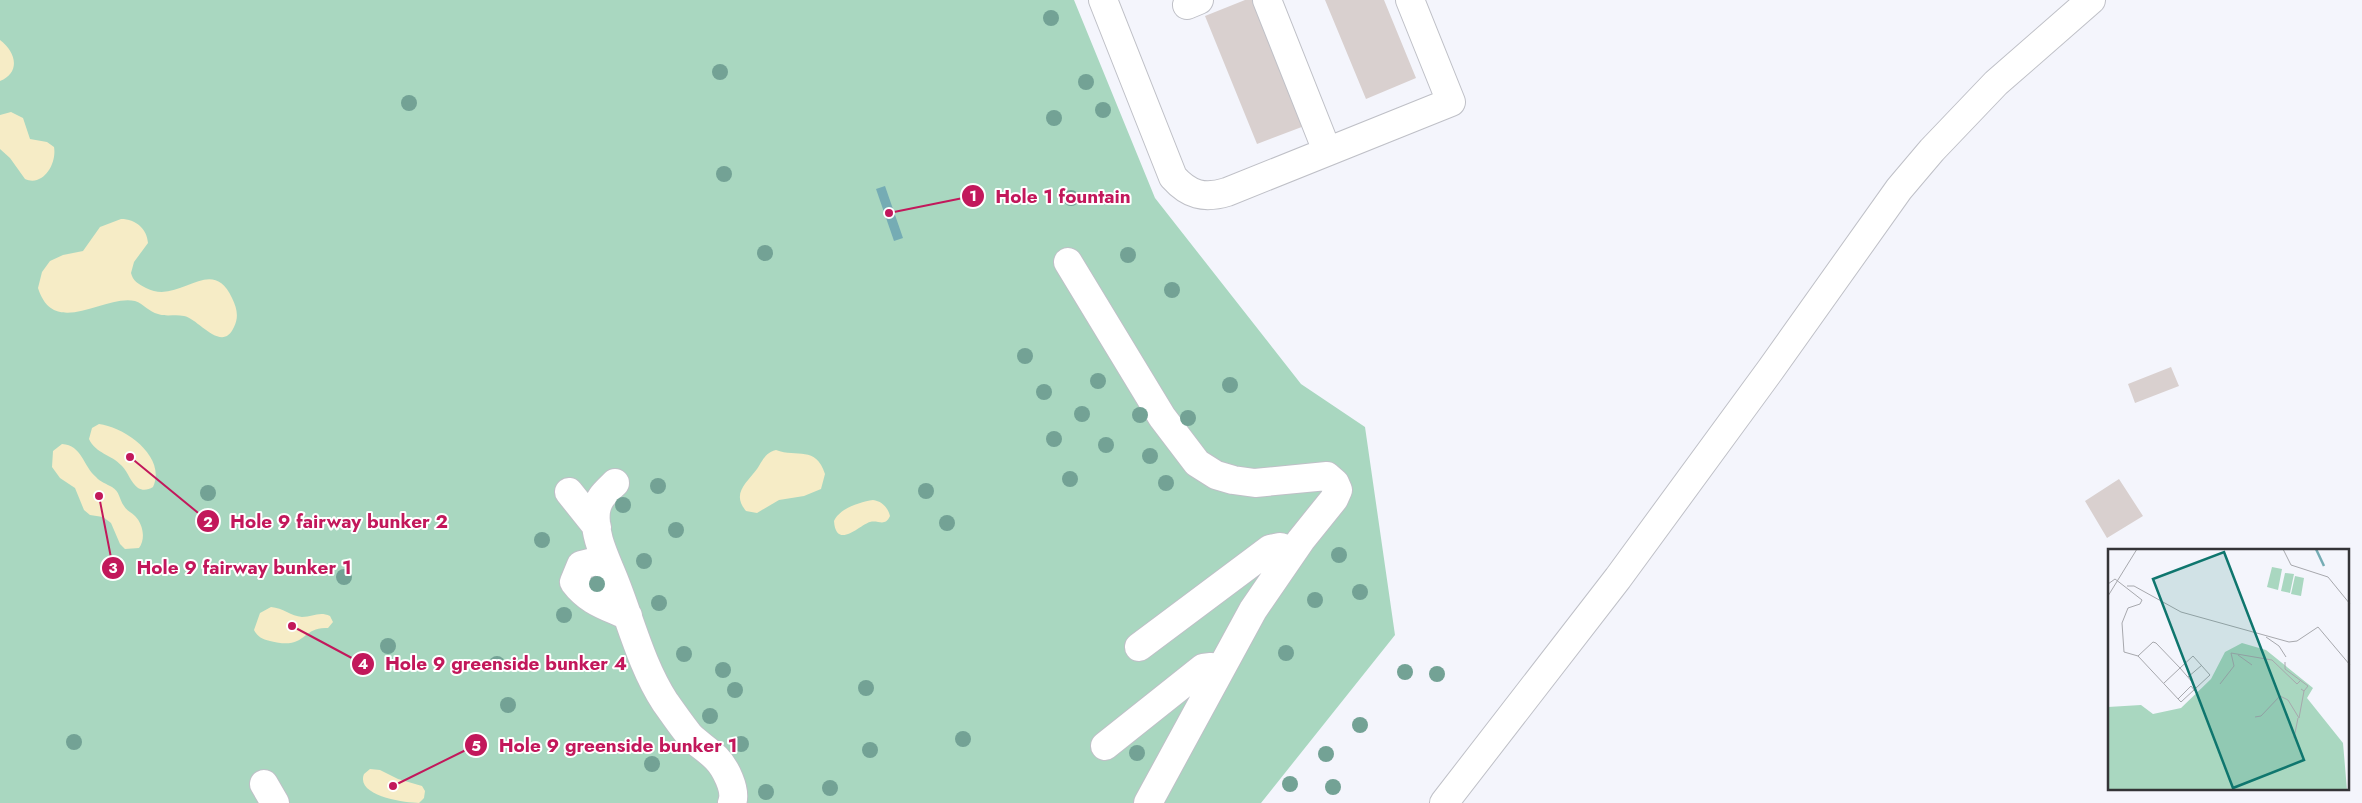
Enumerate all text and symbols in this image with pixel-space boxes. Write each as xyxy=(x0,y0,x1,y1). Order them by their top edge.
callout: Hole 1 fountain xyxy=(960,179,1141,213)
text: Hole 1 fountain xyxy=(995,183,1131,210)
text: 1 xyxy=(969,185,977,207)
callout: Hole 9 fairway bunker 2 xyxy=(195,504,458,538)
text: Hole 9 fairway bunker 2 xyxy=(230,508,448,535)
text: 2 xyxy=(203,511,213,533)
inset map xyxy=(2108,549,2350,790)
callout: Hole 9 fairway bunker 1 xyxy=(101,551,361,585)
text: Hole 9 fairway bunker 1 xyxy=(136,554,352,581)
text: 3 xyxy=(108,557,118,579)
callout: Hole 9 greenside bunker 4 xyxy=(350,647,637,681)
text: Hole 9 greenside bunker 4 xyxy=(385,650,627,677)
text: 4 xyxy=(358,653,368,675)
callout: Hole 9 greenside bunker 1 xyxy=(464,728,747,762)
text: Hole 9 greenside bunker 1 xyxy=(499,732,737,759)
text: 5 xyxy=(471,735,481,757)

